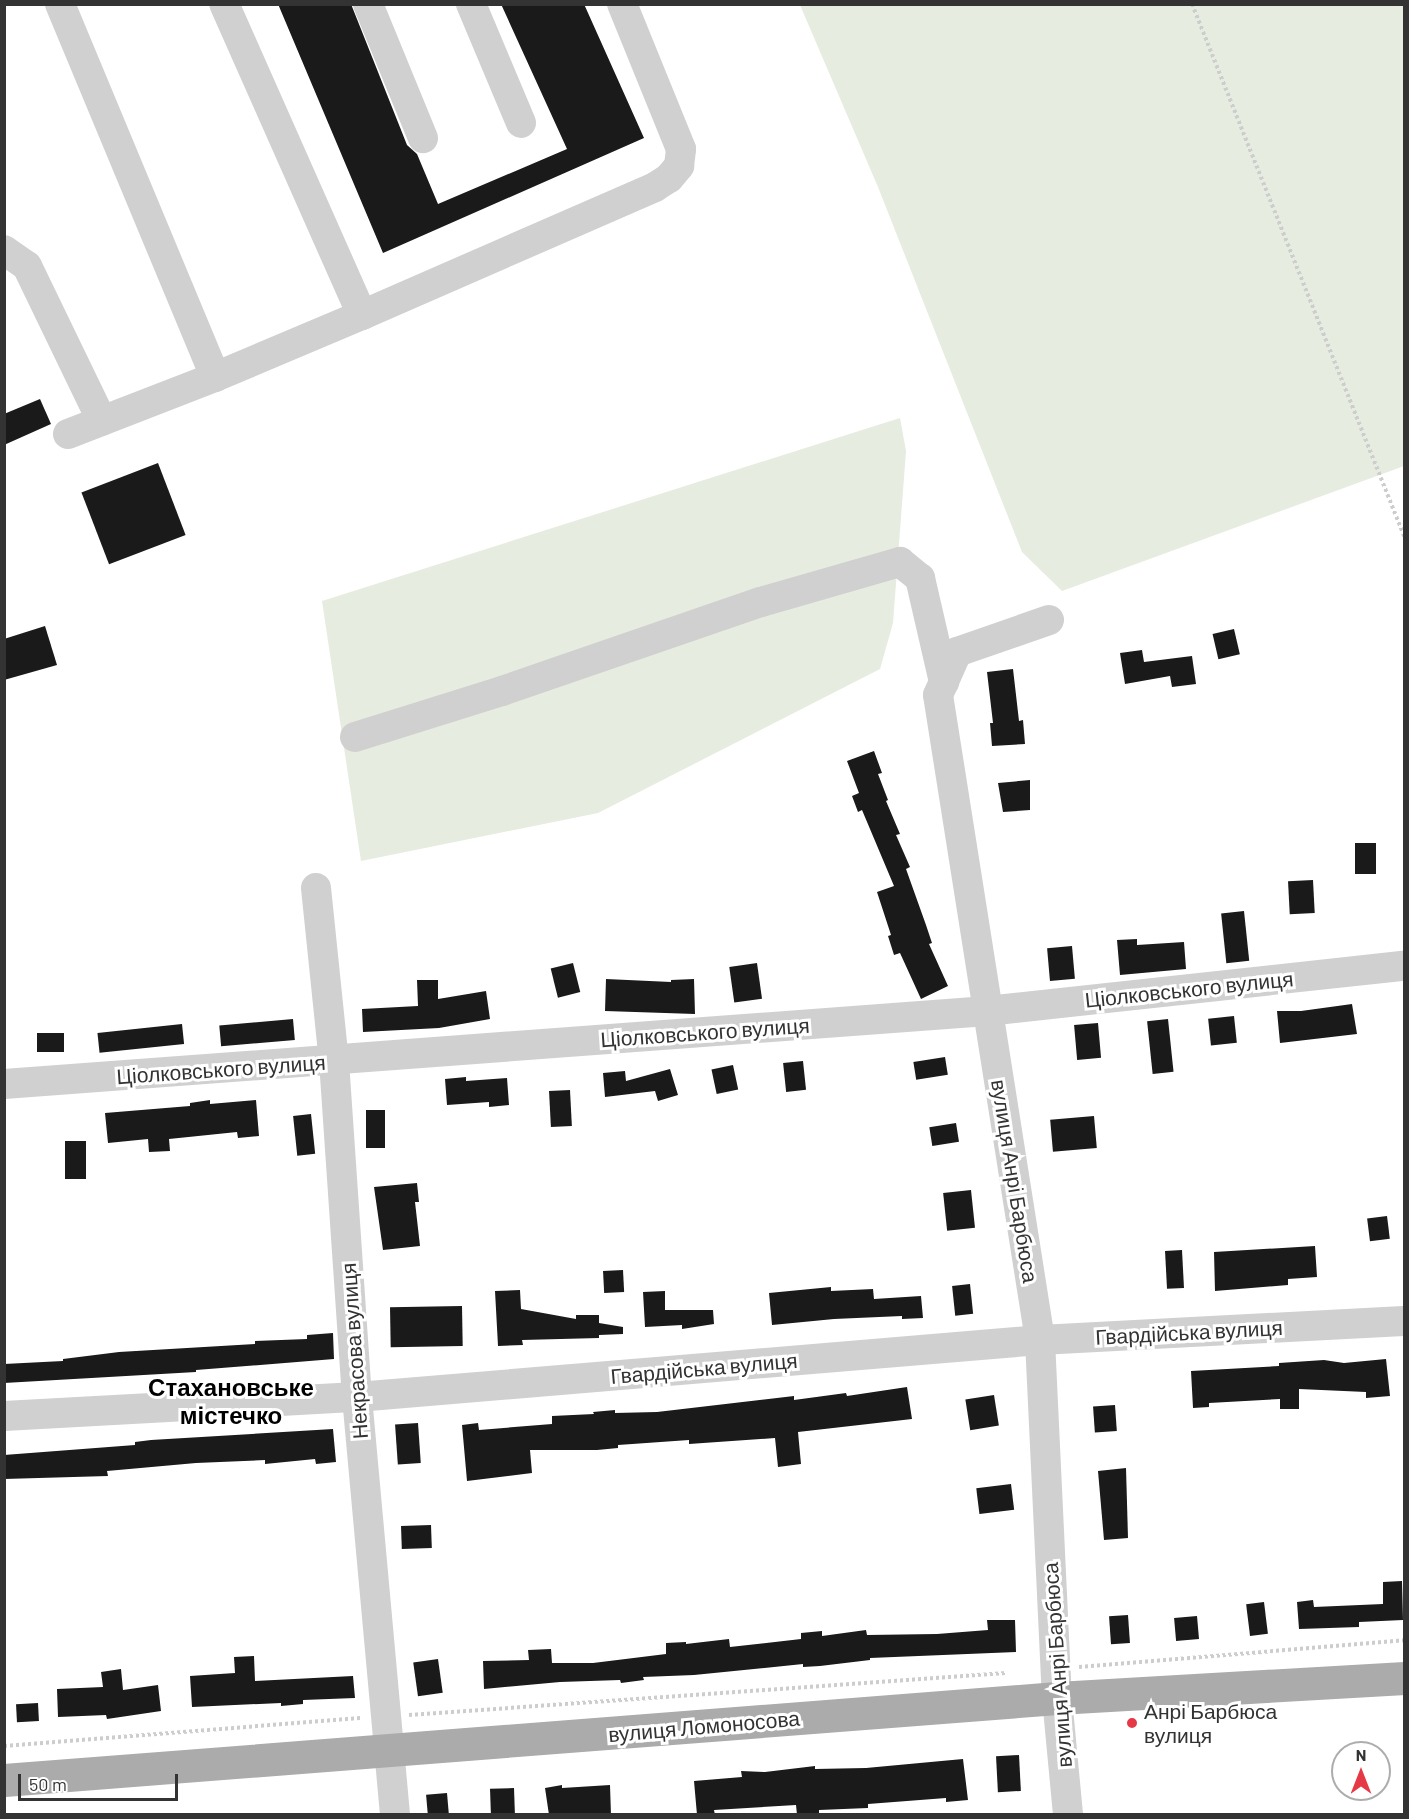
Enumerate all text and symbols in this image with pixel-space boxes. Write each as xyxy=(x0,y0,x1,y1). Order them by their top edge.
street label: Ціолковського вулиця xyxy=(1084,966,1294,1012)
street label: Ціолковського вулиця xyxy=(600,1012,810,1052)
street label: Ціолковського вулиця xyxy=(116,1049,326,1089)
street label: вулиця Анрі Барбюса xyxy=(986,1078,1044,1284)
street label: Некрасова вулиця xyxy=(335,1262,373,1440)
street label: Гвардійська вулиця xyxy=(1095,1315,1283,1349)
street label: Гвардійська вулиця xyxy=(609,1347,799,1389)
district label: Стахановське містечко xyxy=(148,1373,314,1429)
street label: вулиця Анрі Барбюса xyxy=(1037,1562,1077,1768)
place label: Анрі Барбюса вулиця xyxy=(1144,1698,1277,1748)
street label: вулиця Ломоносова xyxy=(607,1705,801,1747)
marker: Анрі Барбюса вулиця xyxy=(1125,1716,1139,1730)
north arrow xyxy=(1331,1741,1391,1801)
text: N xyxy=(1356,1745,1366,1764)
scale bar xyxy=(21,1762,182,1800)
text: 50 m xyxy=(29,1773,67,1795)

